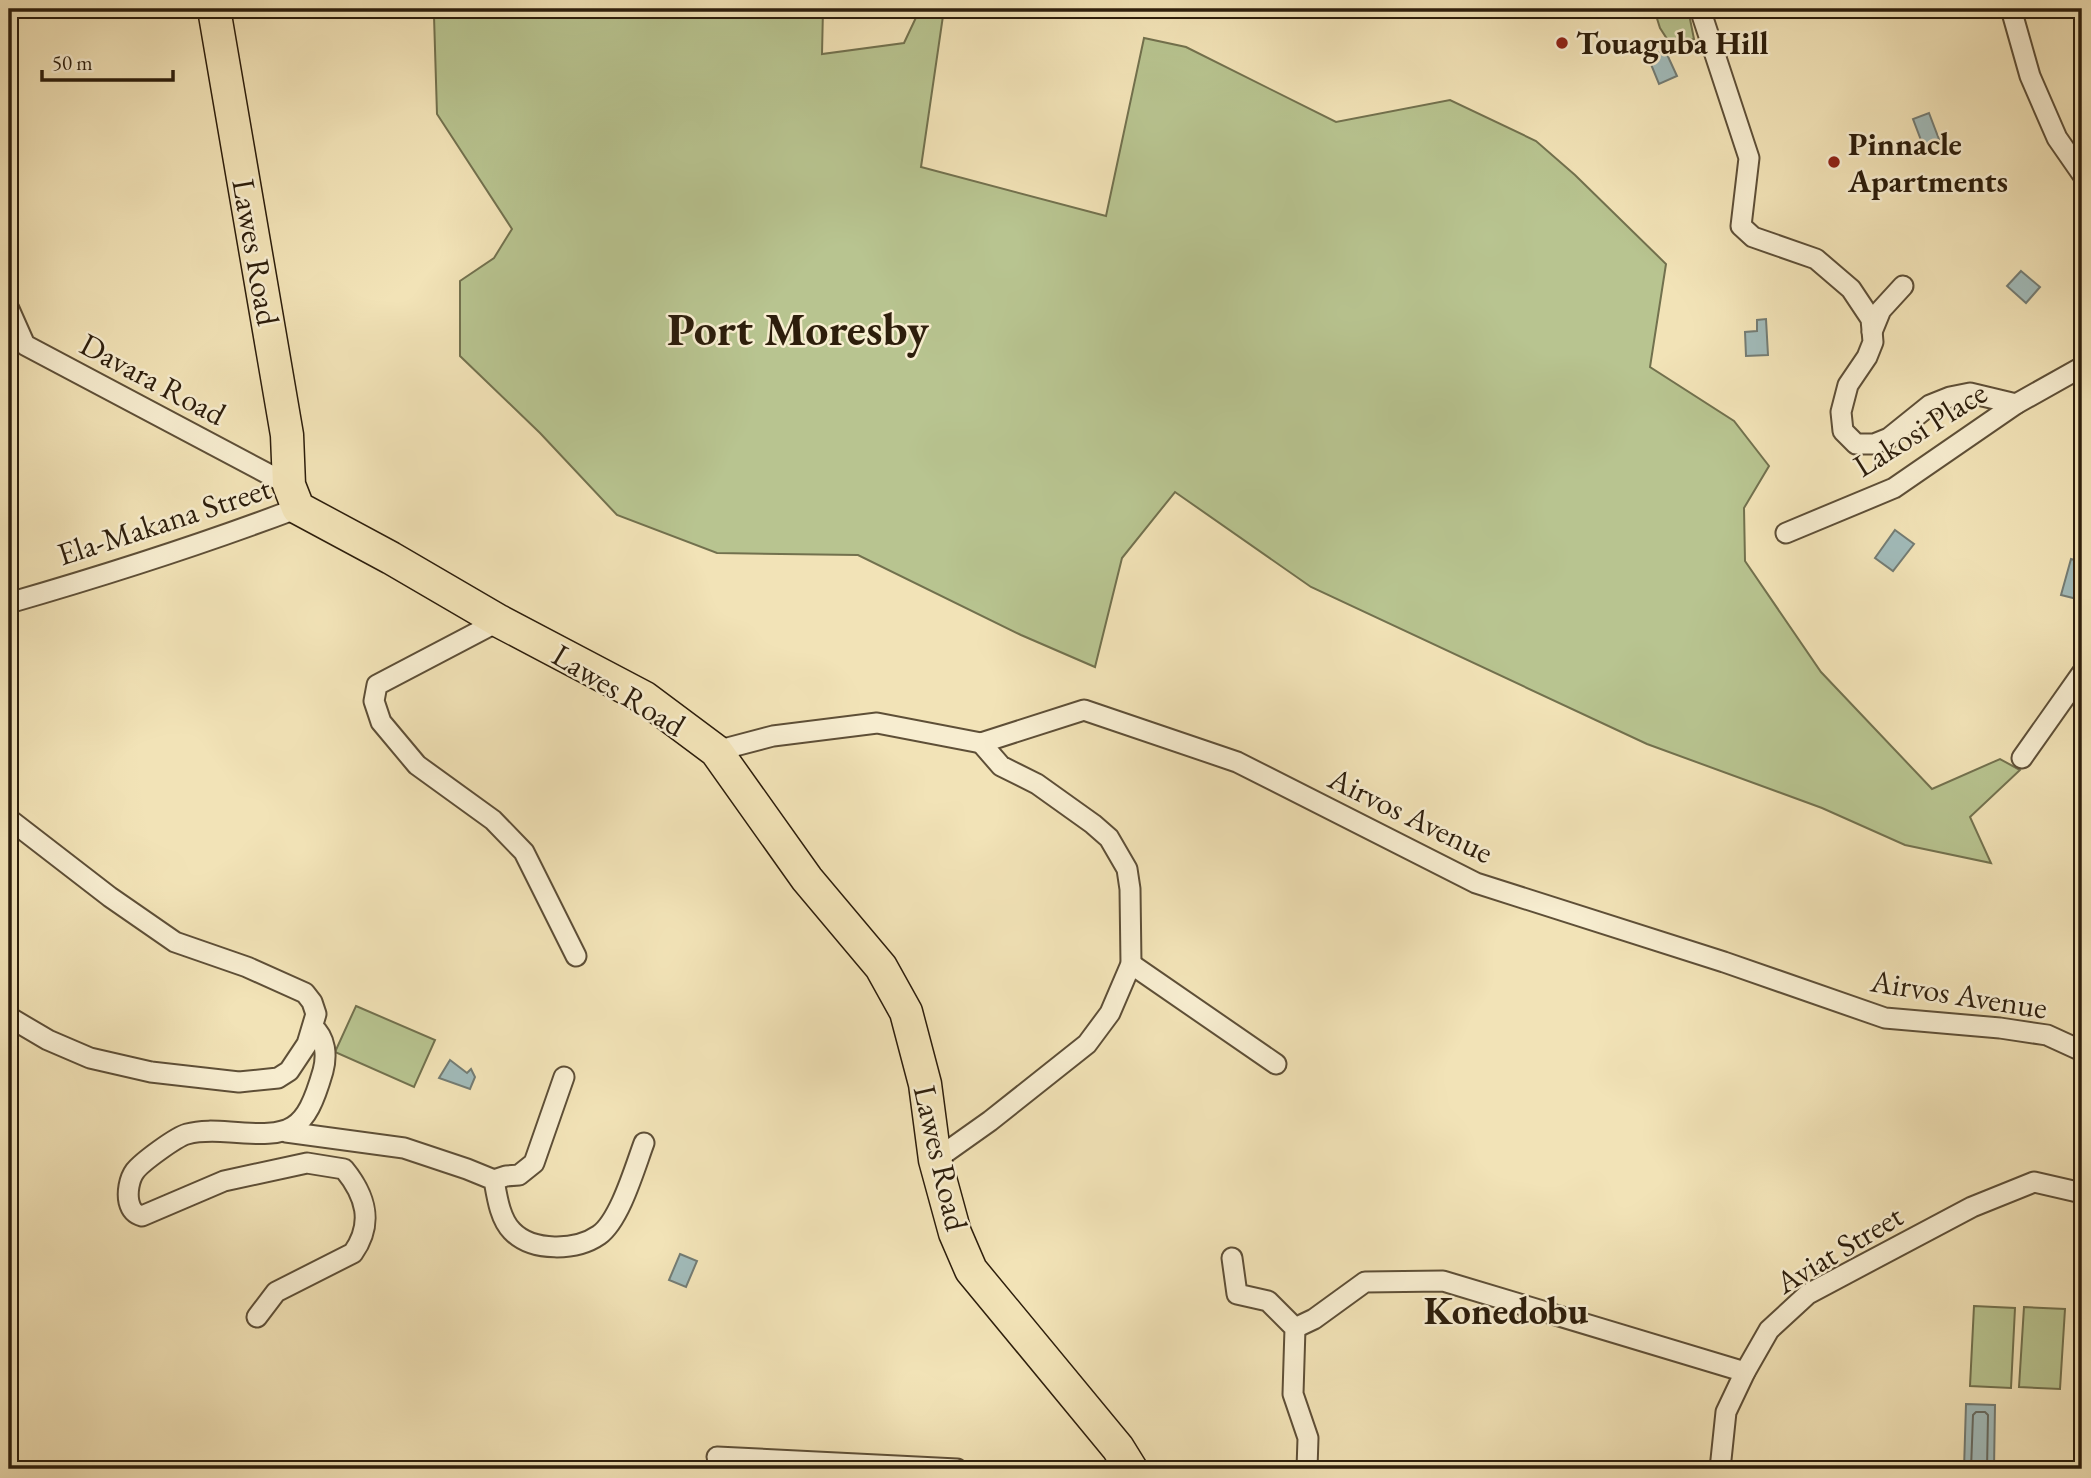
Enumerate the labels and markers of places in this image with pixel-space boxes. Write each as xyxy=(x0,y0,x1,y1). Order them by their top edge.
place label: Touaguba Hill xyxy=(1576,22,1769,64)
marker: Touaguba Hill xyxy=(1554,35,1570,51)
place label: Pinnacle Apartments xyxy=(1847,123,2008,202)
marker: Pinnacle Apartments xyxy=(1826,154,1842,170)

